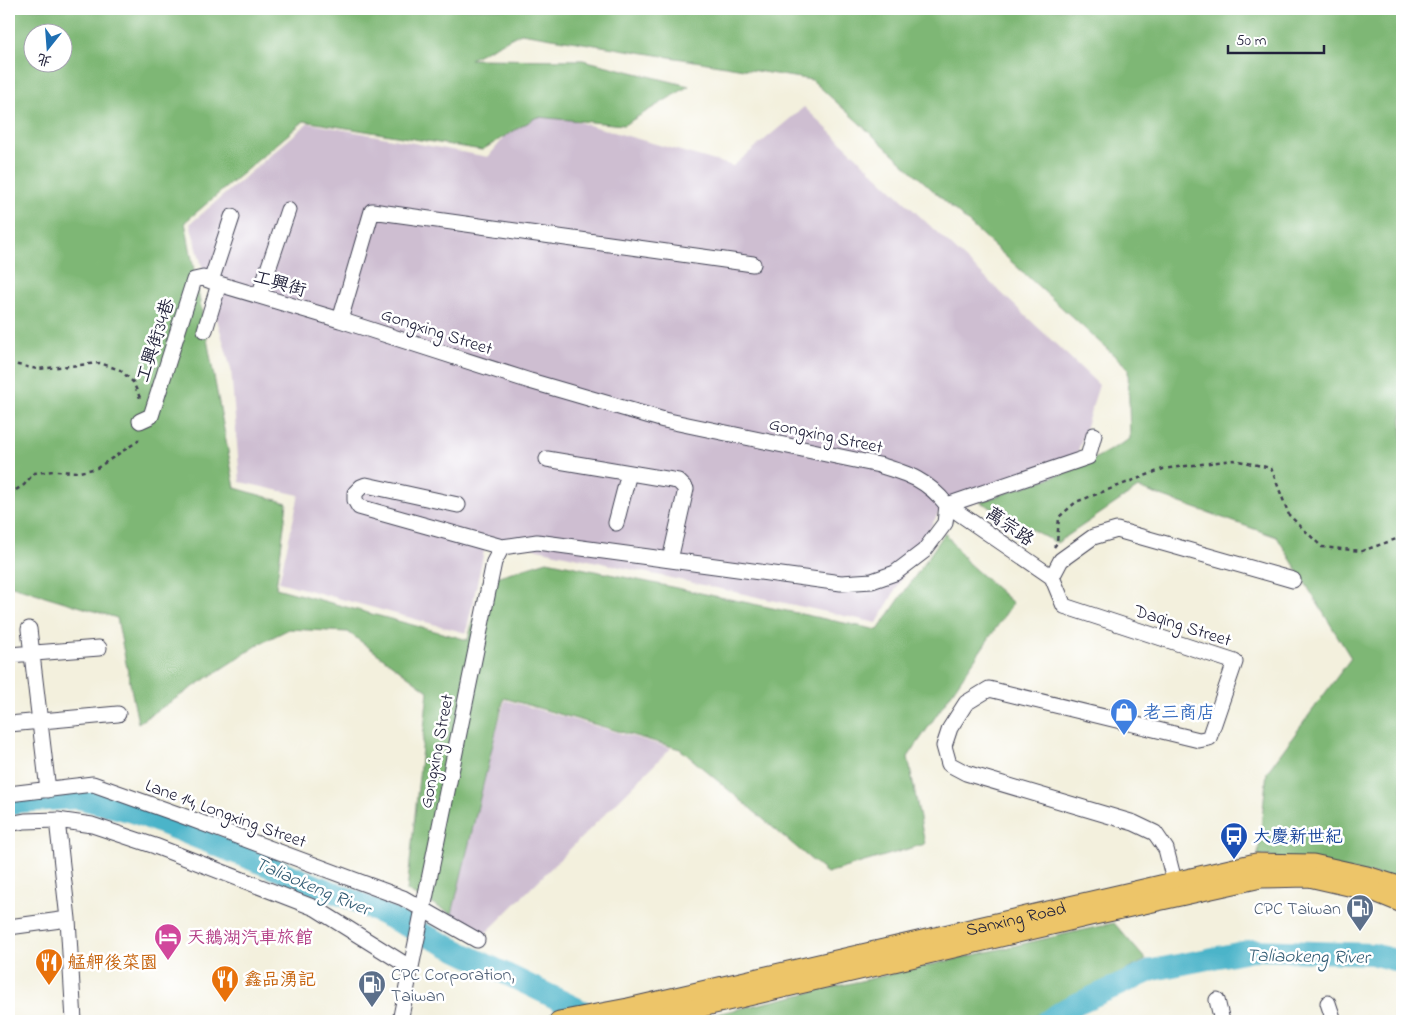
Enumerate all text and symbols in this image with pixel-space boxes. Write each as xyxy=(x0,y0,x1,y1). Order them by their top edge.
north arrow xyxy=(22,22,72,72)
scale bar xyxy=(1228,22,1325,54)
text: 50 m xyxy=(1236,30,1267,52)
text: 北 xyxy=(35,47,54,71)
street label: 工興街 xyxy=(250,265,309,305)
street label: 工興街34巷 xyxy=(131,295,183,386)
street label: Gongxing Street xyxy=(377,303,495,364)
street label: Gongxing Street xyxy=(766,412,885,463)
street label: 萬宗路 xyxy=(979,502,1038,554)
street label: Daqing Street xyxy=(1129,599,1234,656)
street label: Gongxing Street xyxy=(414,692,463,811)
shop icon: 老三商店 xyxy=(1109,697,1139,736)
place label: 老三商店 xyxy=(1143,701,1215,727)
street label: Lane 14, Longxing Street xyxy=(141,774,309,857)
bus stop icon: 大慶新世紀 xyxy=(1219,821,1249,860)
place label: 大慶新世紀 xyxy=(1253,825,1343,851)
water label: Taliaokeng River xyxy=(250,851,376,926)
fuel station icon: CPC Taiwan xyxy=(1345,893,1375,932)
street label: Sanxing Road xyxy=(963,896,1069,945)
place label: CPC Taiwan xyxy=(1254,897,1341,923)
hotel icon: 天鵝湖汽車旅館 xyxy=(153,922,183,961)
place label: 天鵝湖汽車旅館 xyxy=(187,926,313,952)
water label: Taliaokeng River xyxy=(1246,943,1372,973)
restaurant icon: 艋舺後菜園 xyxy=(34,947,64,986)
place label: 艋舺後菜園 xyxy=(68,951,158,977)
place label: CPC Corporation, Taiwan xyxy=(391,963,515,1010)
restaurant icon: 鑫品湧記 xyxy=(210,964,240,1003)
place label: 鑫品湧記 xyxy=(244,968,316,994)
fuel station icon: CPC Corporation, Taiwan xyxy=(357,969,387,1008)

